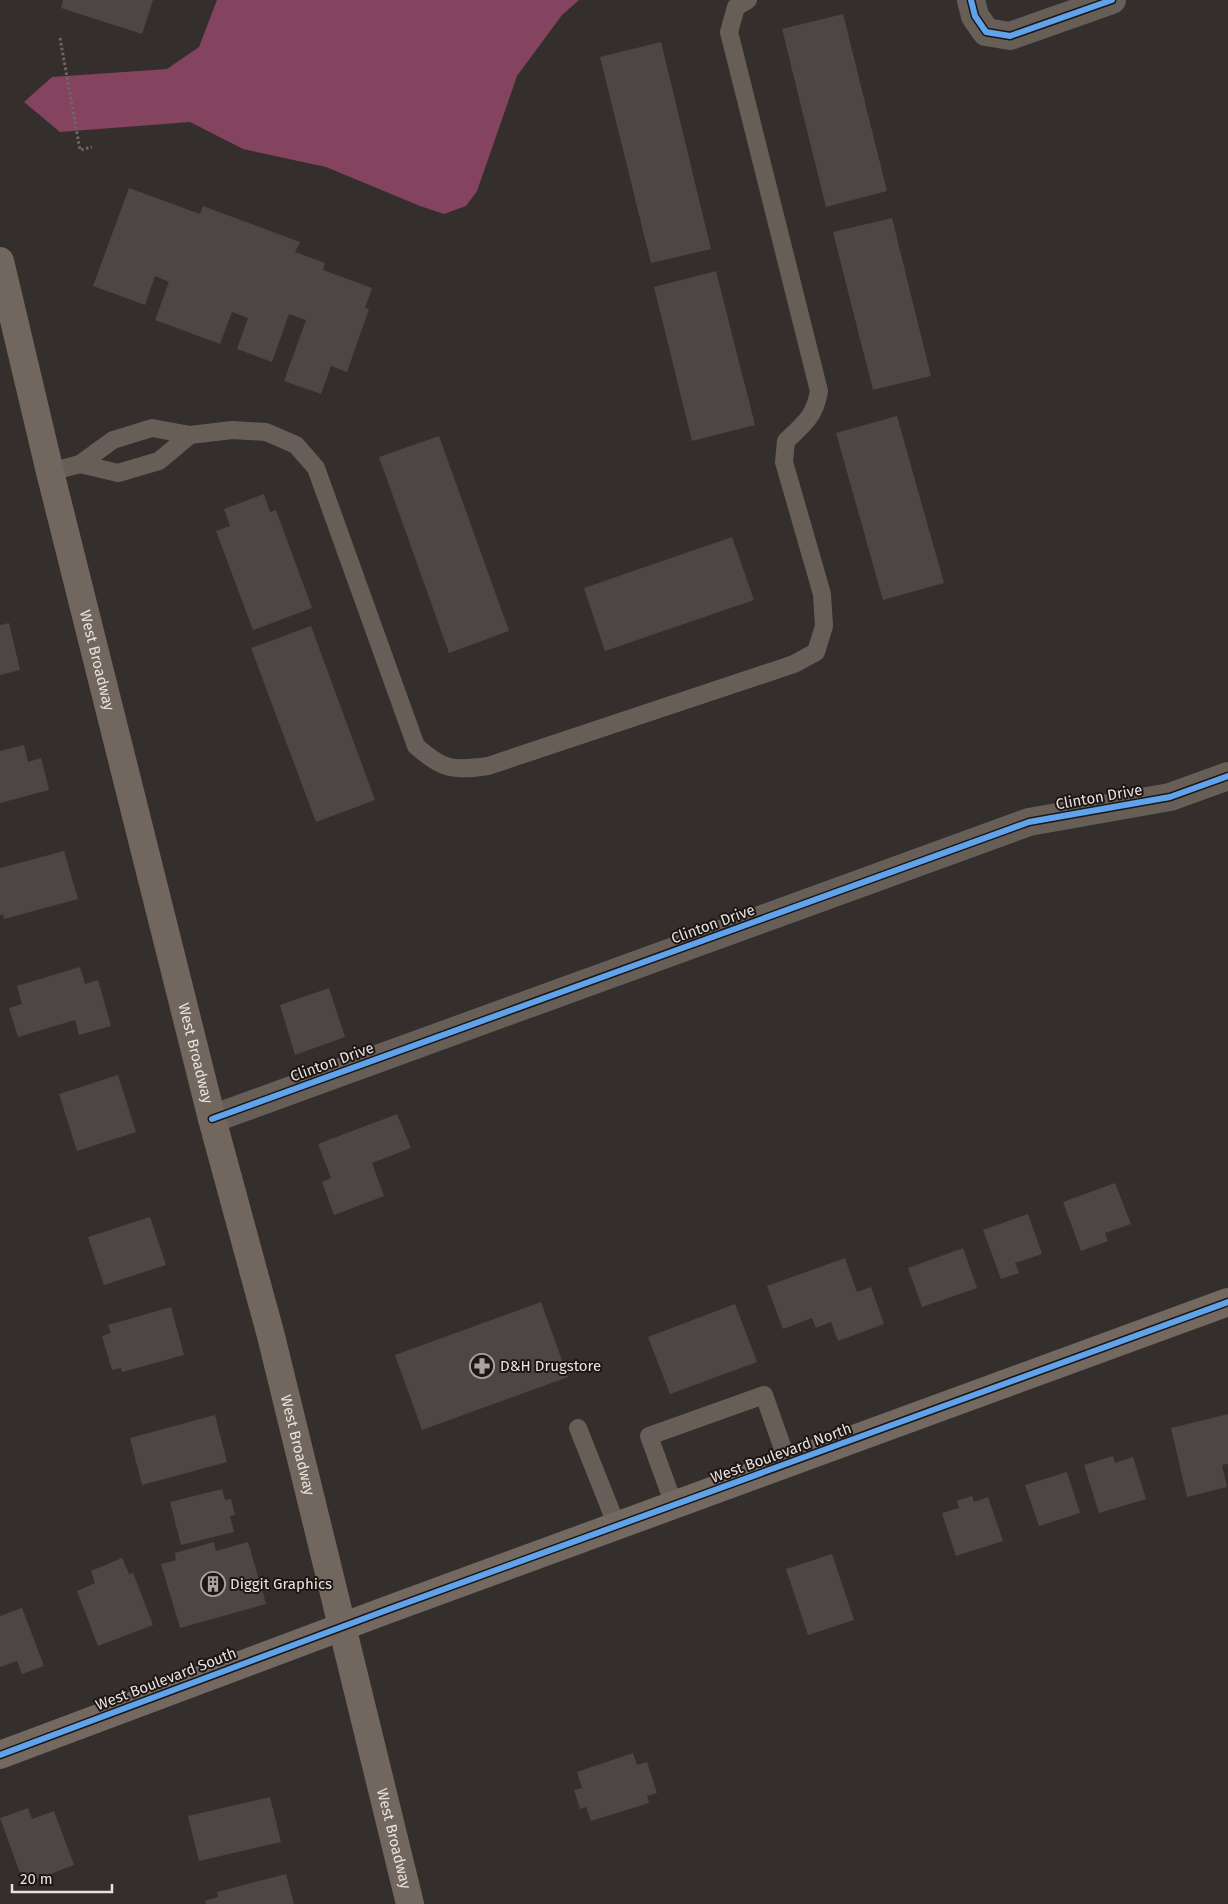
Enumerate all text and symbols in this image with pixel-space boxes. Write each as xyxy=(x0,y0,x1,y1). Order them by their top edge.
street label: West Broadway xyxy=(76,608,119,713)
street label: Clinton Drive xyxy=(1054,781,1144,813)
street label: Clinton Drive xyxy=(669,901,757,947)
street label: West Broadway xyxy=(174,1001,217,1106)
street label: Clinton Drive xyxy=(288,1039,376,1085)
pharmacy icon: D&H Drugstore xyxy=(469,1353,495,1379)
place label: D&H Drugstore xyxy=(500,1357,601,1375)
street label: West Broadway xyxy=(277,1393,319,1498)
street label: West Boulevard North xyxy=(708,1419,854,1487)
building icon: Diggit Graphics xyxy=(200,1571,226,1597)
place label: Diggit Graphics xyxy=(230,1575,332,1593)
street label: West Boulevard South xyxy=(93,1644,239,1714)
street label: West Broadway xyxy=(373,1786,415,1891)
scale bar xyxy=(12,1862,112,1894)
text: 20 m xyxy=(20,1870,53,1888)

